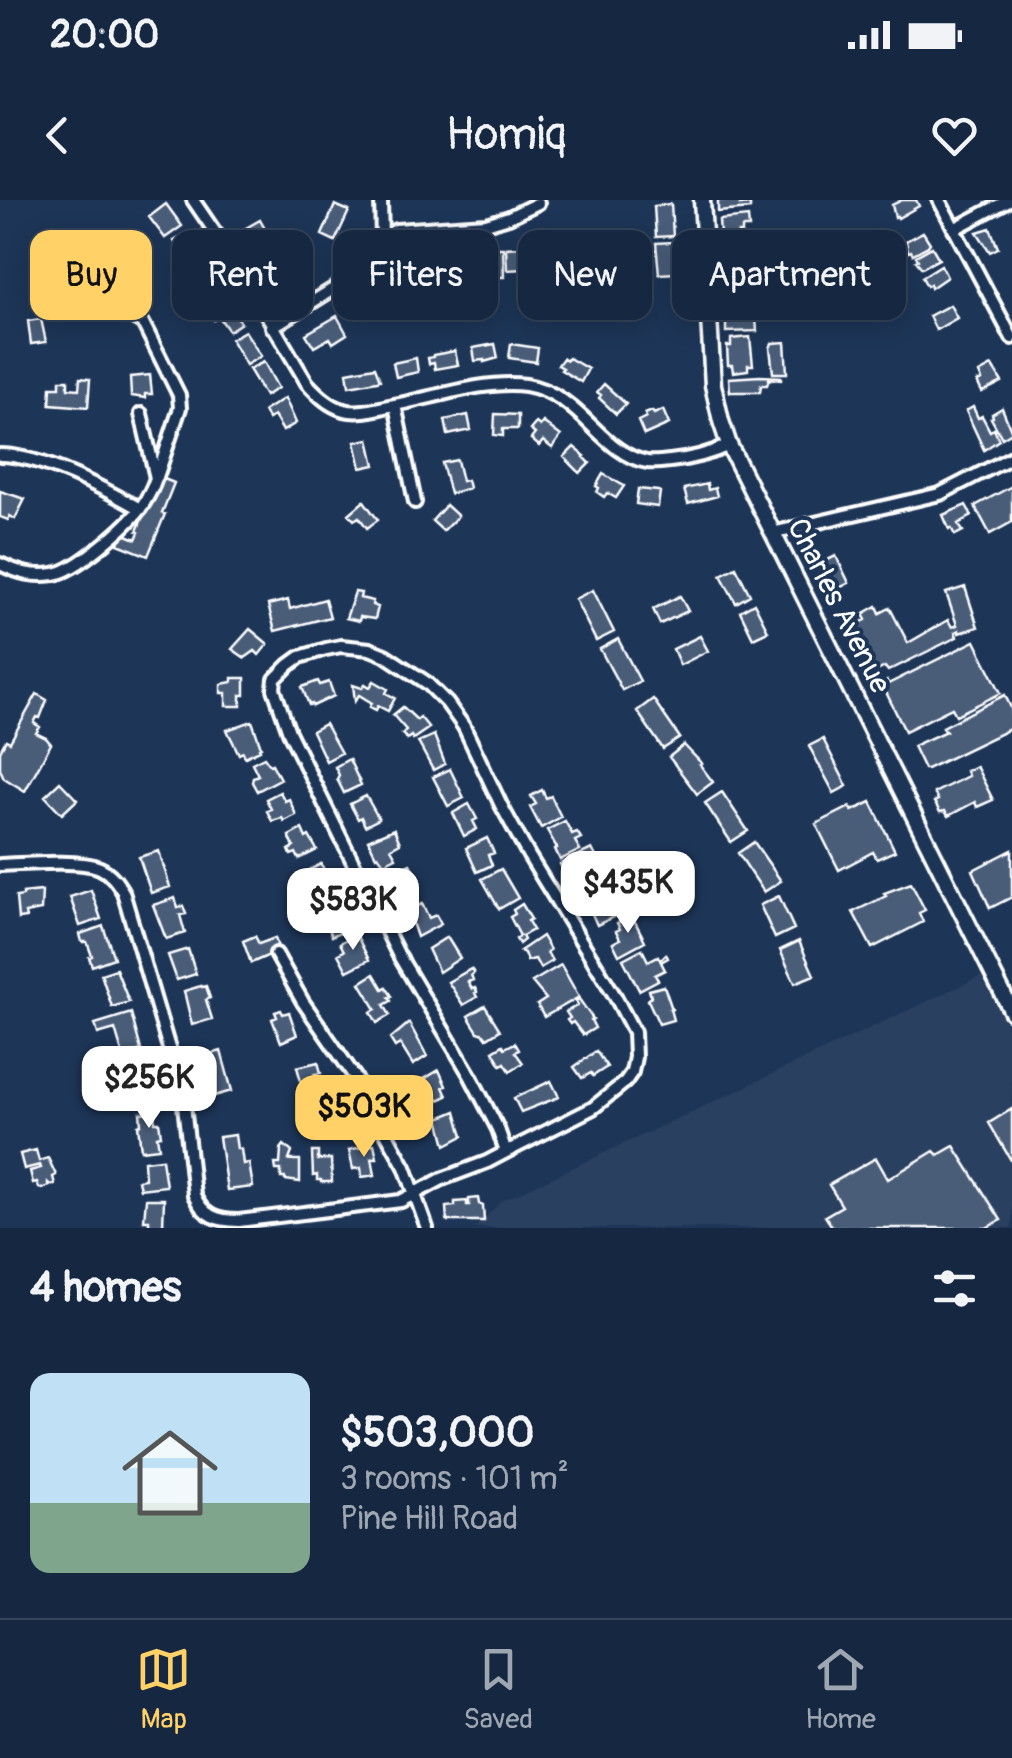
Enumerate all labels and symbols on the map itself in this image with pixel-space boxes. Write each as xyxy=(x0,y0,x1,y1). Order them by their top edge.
street label: Charles Avenue xyxy=(779,512,899,700)
pin: $435K xyxy=(558,851,698,936)
pin: $583K xyxy=(283,868,423,953)
pin: $256K xyxy=(79,1046,219,1131)
pin: $503K xyxy=(294,1075,434,1160)

